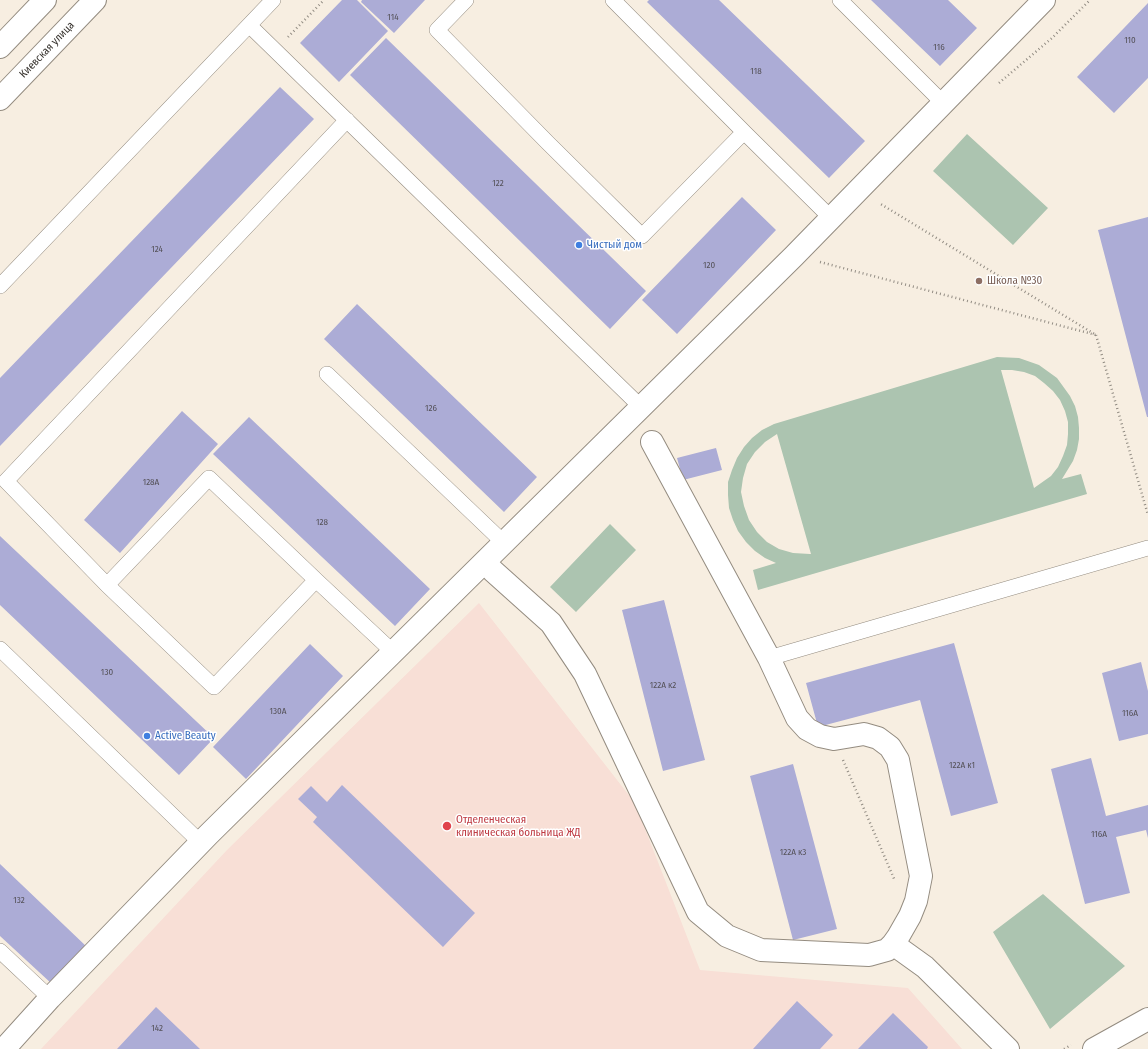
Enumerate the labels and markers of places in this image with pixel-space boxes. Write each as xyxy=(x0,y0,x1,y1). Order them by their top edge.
place label: Чистый дом xyxy=(587,238,642,252)
marker: Чистый дом xyxy=(574,240,584,250)
place label: Школа №30 xyxy=(987,274,1042,288)
marker: Школа №30 xyxy=(974,276,984,286)
place label: Active Beauty xyxy=(155,729,216,743)
marker: Active Beauty xyxy=(142,731,152,741)
place label: Отделенческая клиническая больница ЖД xyxy=(456,813,580,839)
marker: Отделенческая клиническая больница ЖД xyxy=(441,820,453,832)

